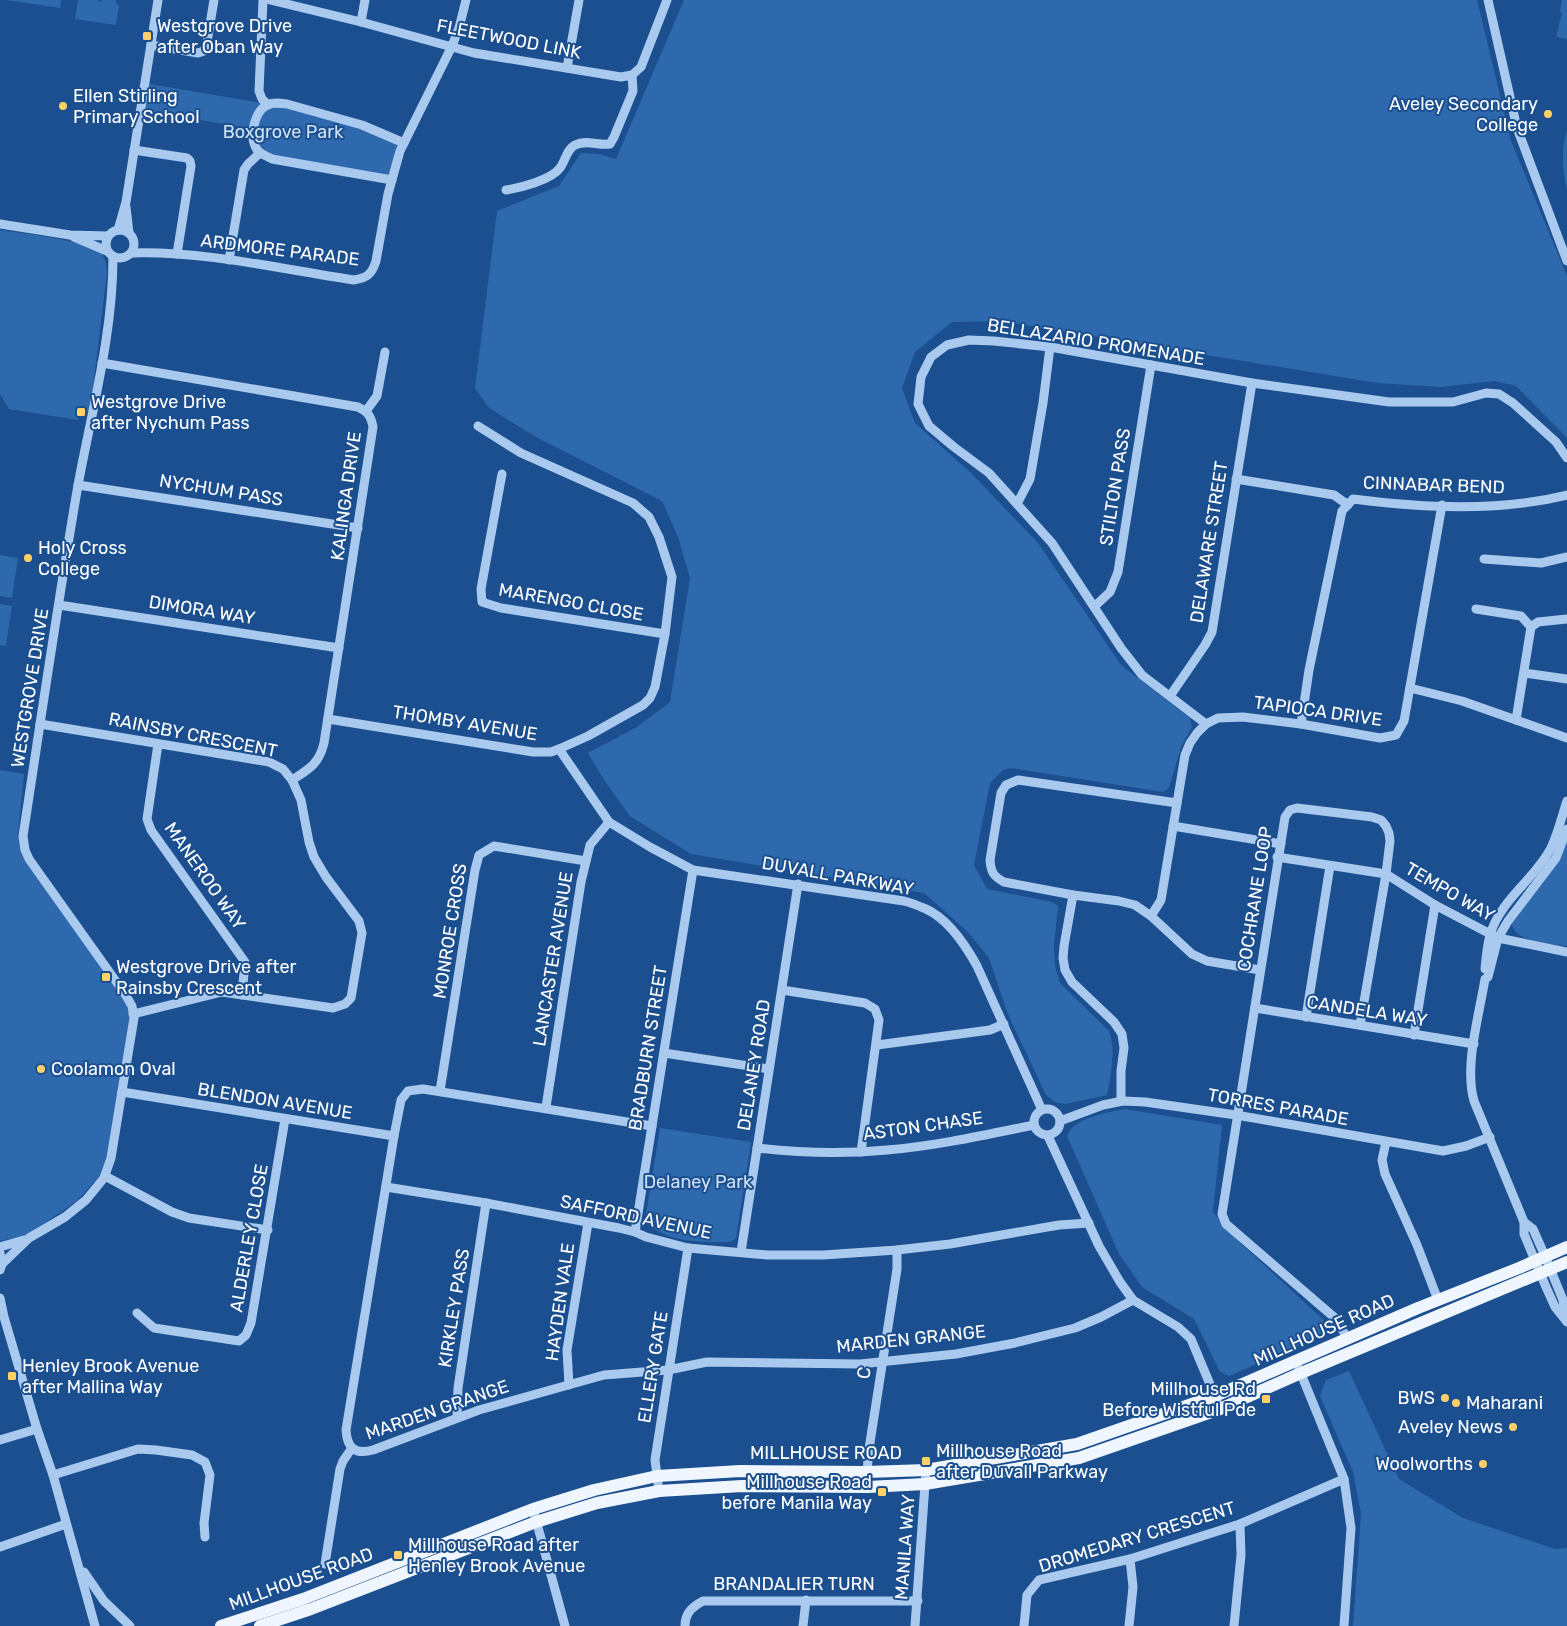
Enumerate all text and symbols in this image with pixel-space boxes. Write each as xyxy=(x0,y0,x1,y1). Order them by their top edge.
street label: FLEETWOOD LINK xyxy=(435,14,583,64)
place label: Westgrove Drive after Oban Way xyxy=(157,15,292,58)
marker: Westgrove Drive after Oban Way xyxy=(141,30,153,42)
place label: Ellen Stirling Primary School xyxy=(73,85,200,128)
place label: Aveley Secondary College xyxy=(1389,93,1538,136)
marker: Ellen Stirling Primary School xyxy=(57,100,69,112)
marker: Aveley Secondary College xyxy=(1542,108,1554,120)
park label: Boxgrove Park xyxy=(223,121,344,143)
street label: ARDMORE PARADE xyxy=(199,229,361,271)
street label: BELLAZARIO PROMENADE xyxy=(986,314,1206,370)
place label: Westgrove Drive after Nychum Pass xyxy=(91,391,250,434)
marker: Westgrove Drive after Nychum Pass xyxy=(75,406,87,418)
street label: STILTON PASS xyxy=(1095,427,1135,547)
street label: KALINGA DRIVE xyxy=(326,430,366,562)
street label: DELAWARE STREET xyxy=(1185,459,1233,625)
street label: NYCHUM PASS xyxy=(158,469,284,511)
street label: CINNABAR BEND xyxy=(1363,472,1505,498)
place label: Holy Cross College xyxy=(38,537,127,580)
marker: Holy Cross College xyxy=(22,552,34,564)
street label: MARENGO CLOSE xyxy=(497,578,645,626)
street label: DIMORA WAY xyxy=(147,591,257,629)
street label: WESTGROVE DRIVE xyxy=(7,607,53,769)
street label: TAPIOCA DRIVE xyxy=(1252,691,1384,731)
street label: THOMBY AVENUE xyxy=(391,701,539,745)
street label: RAINSBY CRESCENT xyxy=(107,708,279,762)
street label: MANEROO WAY xyxy=(160,818,250,934)
street label: COCHRANE LOOP xyxy=(1233,825,1277,973)
street label: DUVALL PARKWAY xyxy=(760,852,916,900)
street label: TEMPO WAY xyxy=(1401,858,1499,927)
street label: MONROE CROSS xyxy=(428,862,472,1000)
street label: LANCASTER AVENUE xyxy=(528,870,578,1048)
place label: Westgrove Drive after Rainsby Crescent xyxy=(116,956,296,999)
street label: BRADBURN STREET xyxy=(624,964,672,1132)
marker: Westgrove Drive after Rainsby Crescent xyxy=(100,971,112,983)
street label: CANDELA WAY xyxy=(1305,991,1429,1031)
street label: DELANEY ROAD xyxy=(733,998,775,1132)
place label: Coolamon Oval xyxy=(51,1058,176,1080)
marker: Coolamon Oval xyxy=(35,1063,47,1075)
street label: BLENDON AVENUE xyxy=(196,1078,354,1124)
street label: TORRES PARADE xyxy=(1206,1084,1350,1130)
street label: ASTON CHASE xyxy=(862,1107,984,1145)
street label: ALDERLEY CLOSE xyxy=(225,1162,273,1314)
park label: Delaney Park xyxy=(644,1171,753,1193)
street label: SAFFORD AVENUE xyxy=(558,1190,714,1244)
street label: HAYDEN VALE xyxy=(541,1242,579,1362)
street label: KIRKLEY PASS xyxy=(434,1247,474,1369)
street label: MILLHOUSE ROAD xyxy=(1250,1289,1398,1371)
street label: ELLERY GATE xyxy=(633,1309,673,1425)
street label: MARDEN GRANGE xyxy=(835,1320,987,1358)
place label: Henley Brook Avenue after Mallina Way xyxy=(22,1355,199,1398)
street label: C xyxy=(852,1365,876,1381)
marker: Henley Brook Avenue after Mallina Way xyxy=(6,1370,18,1382)
street label: MARDEN GRANGE xyxy=(362,1375,512,1445)
place label: Millhouse Rd Before Wistful Pde xyxy=(1102,1378,1256,1421)
place label: BWS xyxy=(1398,1387,1435,1409)
marker: BWS xyxy=(1439,1392,1451,1404)
place label: Maharani xyxy=(1466,1392,1543,1414)
marker: Millhouse Rd Before Wistful Pde xyxy=(1260,1393,1272,1405)
marker: Maharani xyxy=(1450,1397,1462,1409)
place label: Aveley News xyxy=(1398,1416,1503,1438)
marker: Aveley News xyxy=(1507,1421,1519,1433)
place label: Millhouse Road after Duvall Parkway xyxy=(936,1440,1108,1483)
street label: MILLHOUSE ROAD xyxy=(750,1442,902,1464)
place label: Woolworths xyxy=(1375,1453,1473,1475)
marker: Millhouse Road after Duvall Parkway xyxy=(920,1455,932,1467)
marker: Woolworths xyxy=(1477,1458,1489,1470)
place label: Millhouse Road before Manila Way xyxy=(721,1471,872,1514)
marker: Millhouse Road before Manila Way xyxy=(876,1486,888,1498)
street label: MANILA WAY xyxy=(890,1493,920,1601)
street label: DROMEDARY CRESCENT xyxy=(1036,1497,1238,1577)
place label: Millhouse Road after Henley Brook Avenue xyxy=(408,1534,585,1577)
street label: MILLHOUSE ROAD xyxy=(226,1543,376,1615)
marker: Millhouse Road after Henley Brook Avenue xyxy=(392,1549,404,1561)
street label: BRANDALIER TURN xyxy=(713,1573,875,1595)

